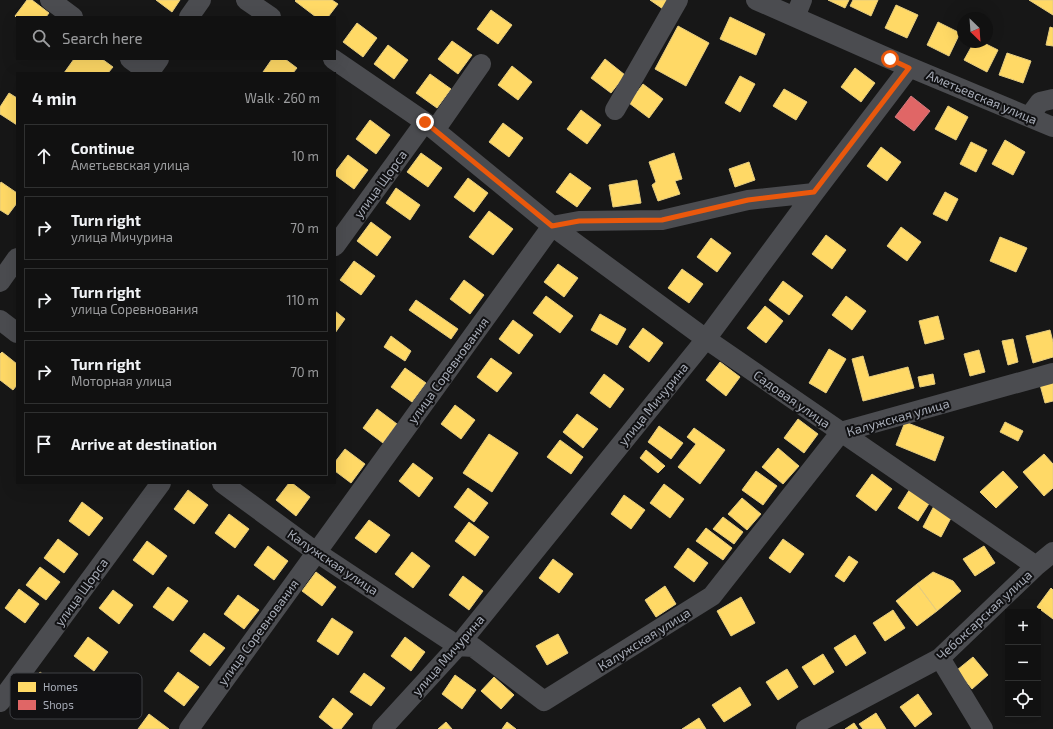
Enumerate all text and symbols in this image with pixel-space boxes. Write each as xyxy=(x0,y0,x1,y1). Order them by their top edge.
north arrow xyxy=(957,12,993,48)
search box xyxy=(16,16,336,60)
icon: search xyxy=(30,27,52,49)
text: Search here xyxy=(62,29,143,47)
route start xyxy=(881,50,899,68)
street label: Аметьевская улица xyxy=(924,66,1040,128)
text: 4 min xyxy=(32,88,76,108)
text: Walk · 260 m xyxy=(245,90,320,106)
route end xyxy=(416,113,434,131)
text: Continue xyxy=(71,139,134,157)
icon: ahead xyxy=(33,145,55,167)
street label: улица Щорса xyxy=(350,147,410,221)
text: 10 m xyxy=(292,148,319,164)
text: Аметьевская улица xyxy=(71,157,190,173)
text: Turn right xyxy=(71,211,141,229)
icon: right xyxy=(33,217,55,239)
text: 70 m xyxy=(290,220,319,236)
text: улица Мичурина xyxy=(71,229,173,245)
text: Turn right xyxy=(71,283,141,301)
icon: right xyxy=(33,289,55,311)
text: 110 m xyxy=(287,292,319,308)
text: улица Соревнования xyxy=(71,301,198,317)
street label: улица Соревнования xyxy=(404,314,492,426)
text: Turn right xyxy=(71,355,141,373)
street label: улица Мичурина xyxy=(615,359,691,449)
icon: right xyxy=(33,361,55,383)
text: 70 m xyxy=(290,364,319,380)
street label: Садовая улица xyxy=(750,367,834,431)
text: Моторная улица xyxy=(71,373,172,389)
street label: Калужская улица xyxy=(845,395,951,439)
icon: arrive xyxy=(33,433,55,455)
text: Arrive at destination xyxy=(71,435,217,453)
street label: Калужская улица xyxy=(284,526,382,598)
street label: улица Щорса xyxy=(51,555,111,629)
street label: Чебоксарская улица xyxy=(933,567,1035,663)
street label: улица Соревнования xyxy=(214,576,302,688)
street label: Калужская улица xyxy=(595,604,693,674)
map controls xyxy=(1005,609,1041,717)
button: + xyxy=(1005,609,1041,645)
street label: улица Мичурина xyxy=(408,611,488,699)
button: − xyxy=(1005,645,1041,681)
legend xyxy=(10,673,142,719)
text: Homes xyxy=(43,680,78,693)
button: locate xyxy=(1005,681,1041,717)
text: Shops xyxy=(43,698,74,711)

